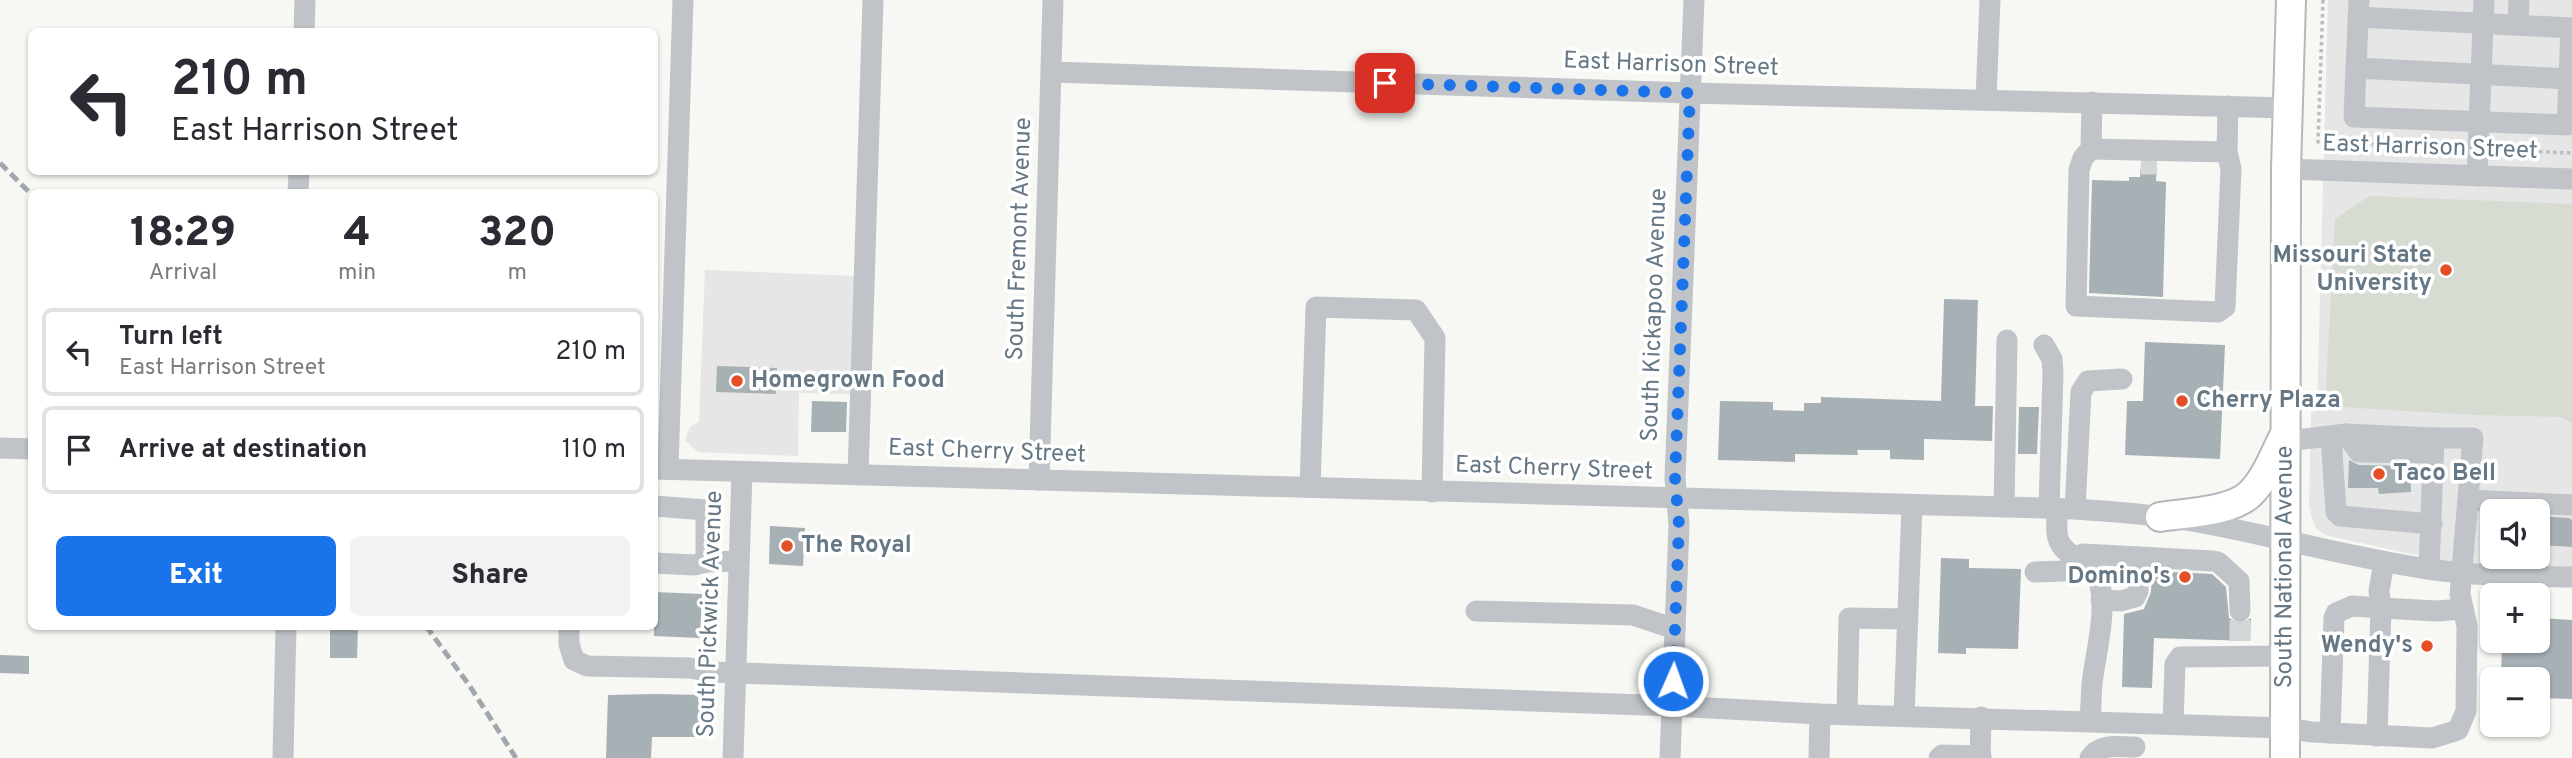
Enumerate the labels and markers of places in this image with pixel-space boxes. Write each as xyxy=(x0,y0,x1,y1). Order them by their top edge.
pin xyxy=(1355,53,1415,113)
place label: Missouri State University xyxy=(2272,241,2432,299)
marker: Missouri State University xyxy=(2438,262,2454,278)
place label: Homegrown Food xyxy=(751,366,945,396)
marker: Homegrown Food xyxy=(729,373,745,389)
place label: Cherry Plaza xyxy=(2196,386,2341,416)
marker: Cherry Plaza xyxy=(2174,393,2190,409)
place label: Taco Bell xyxy=(2393,459,2496,489)
marker: Taco Bell xyxy=(2371,466,2387,482)
place label: The Royal xyxy=(801,531,912,561)
marker: The Royal xyxy=(779,538,795,554)
place label: Domino's xyxy=(2068,562,2171,592)
marker: Domino's xyxy=(2177,569,2193,585)
place label: Wendy's xyxy=(2321,631,2413,661)
marker: Wendy's xyxy=(2419,638,2435,654)

